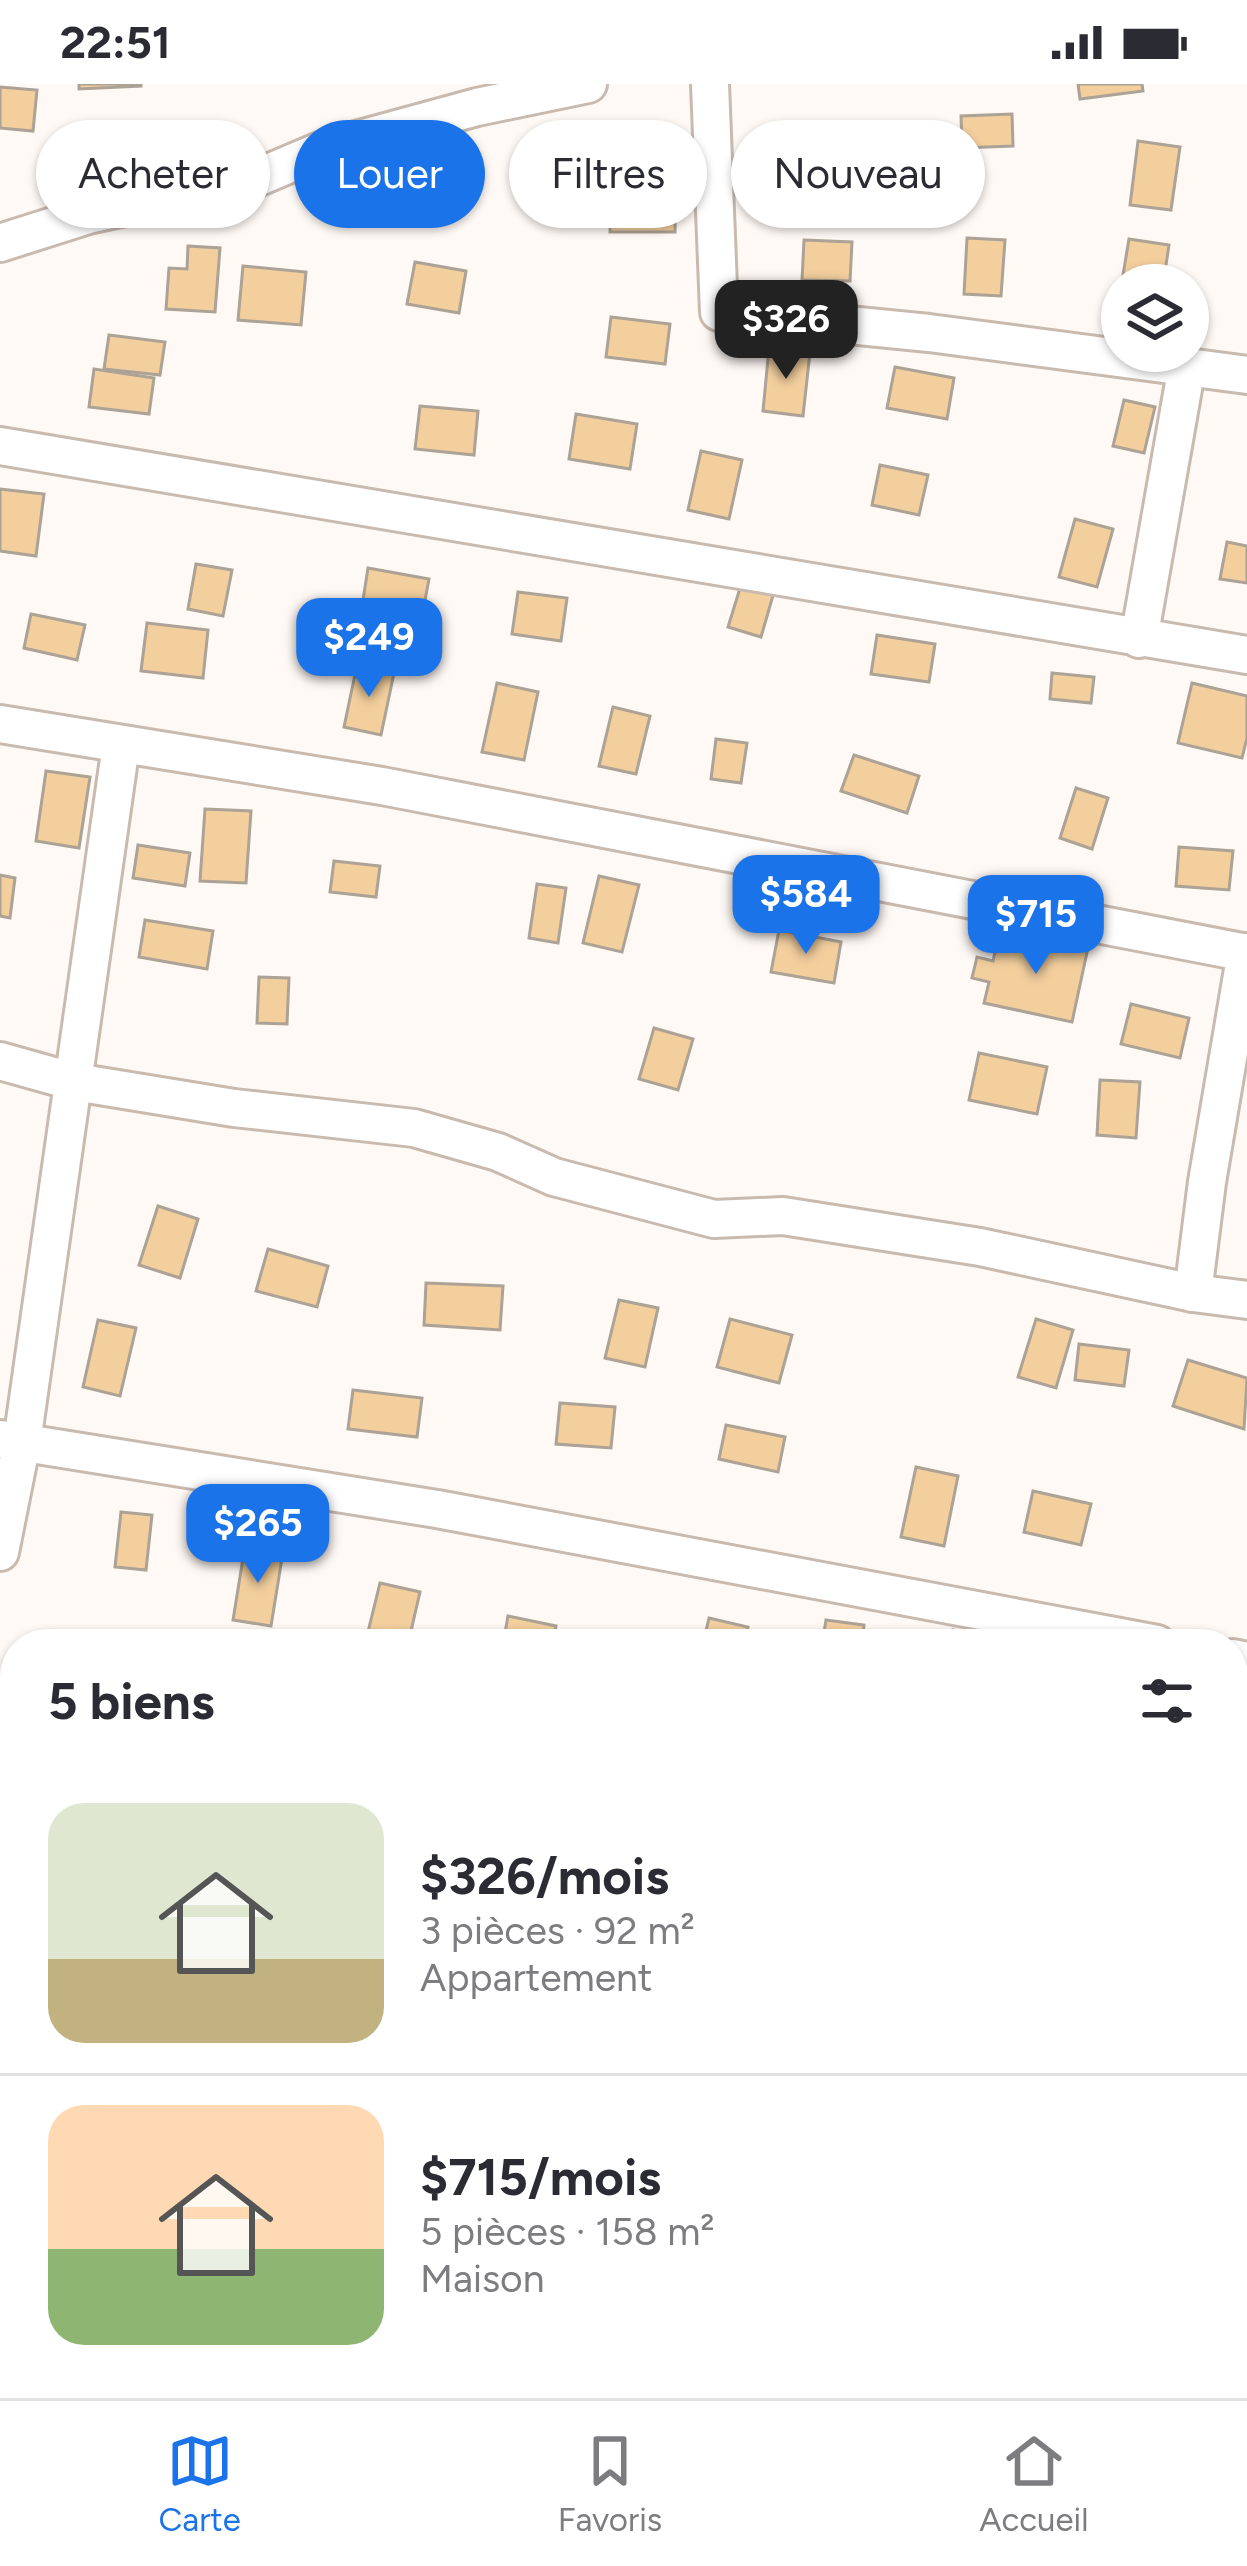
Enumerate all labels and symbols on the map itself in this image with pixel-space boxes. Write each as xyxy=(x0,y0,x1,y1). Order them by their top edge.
pin: $326 xyxy=(715,280,857,382)
pin: $249 xyxy=(298,598,440,700)
pin: $584 xyxy=(735,855,877,957)
pin: $715 xyxy=(965,875,1107,977)
pin: $265 xyxy=(187,1484,329,1586)

